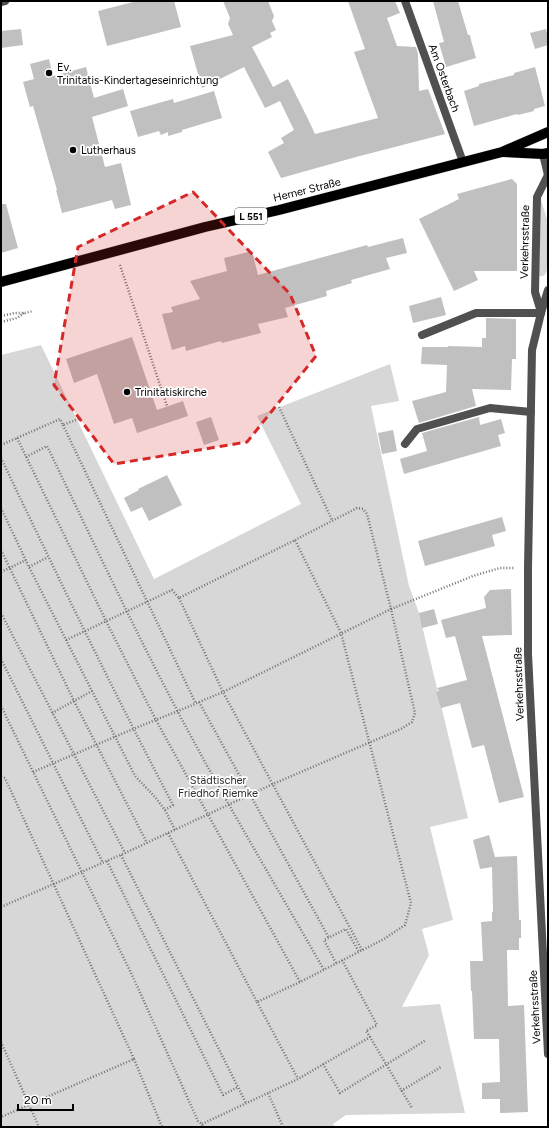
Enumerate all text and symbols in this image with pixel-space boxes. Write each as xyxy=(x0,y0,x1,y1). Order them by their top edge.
street label: Am Osterbach xyxy=(426,42,462,114)
place label: Ev. Trinitatis-Kindertageseinrichtung xyxy=(57,61,219,87)
marker: Ev. Trinitatis-Kindertageseinrichtung xyxy=(44,68,54,78)
place label: Lutherhaus xyxy=(81,144,136,157)
marker: Lutherhaus xyxy=(68,145,78,155)
street label: Herner Straße xyxy=(272,175,342,205)
street label: Verkehrsstraße xyxy=(518,205,532,279)
road number: L 551 xyxy=(235,208,267,224)
place label: Trinitatiskirche xyxy=(135,386,207,399)
marker: Trinitatiskirche xyxy=(122,387,132,397)
street label: Verkehrsstraße xyxy=(511,647,527,721)
park label: Städtischer Friedhof Riemke xyxy=(178,774,258,800)
street label: Verkehrsstraße xyxy=(527,970,543,1044)
scale bar xyxy=(18,1086,73,1112)
text: 20 m xyxy=(24,1093,52,1107)

